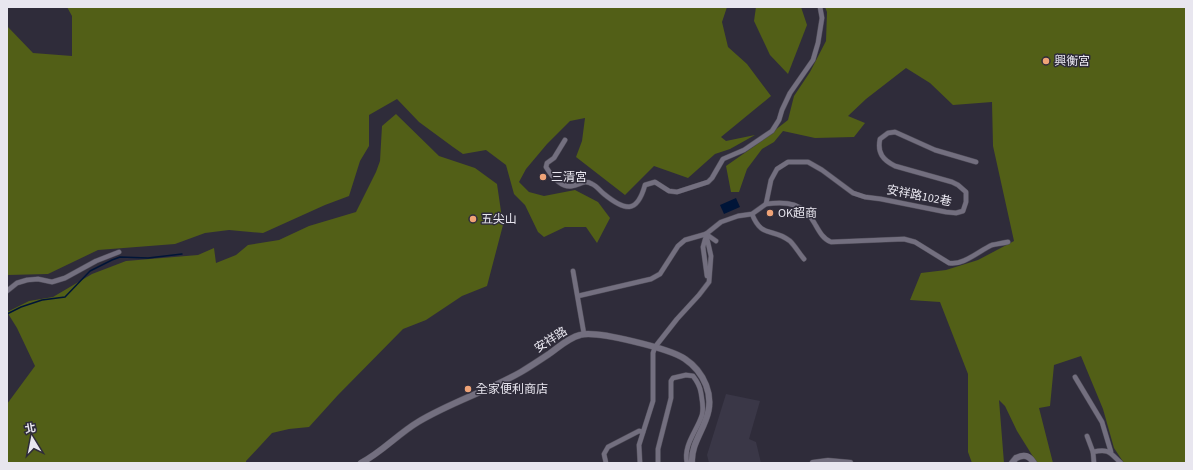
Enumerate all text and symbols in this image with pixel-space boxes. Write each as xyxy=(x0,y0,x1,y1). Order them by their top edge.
place label: 興衡宮 xyxy=(1054,53,1090,70)
marker: 興衡宮 xyxy=(1041,56,1051,66)
place label: 三清宮 xyxy=(551,169,587,186)
marker: 三清宮 xyxy=(538,172,548,182)
street label: 安祥路102巷 xyxy=(885,181,953,211)
place label: OK超商 xyxy=(778,205,817,222)
marker: OK超商 xyxy=(765,208,775,218)
place label: 五尖山 xyxy=(481,211,517,228)
marker: 五尖山 xyxy=(468,214,478,224)
street label: 安祥路 xyxy=(531,323,571,357)
place label: 全家便利商店 xyxy=(476,381,548,398)
marker: 全家便利商店 xyxy=(463,384,473,394)
north arrow xyxy=(12,418,52,458)
text: 北 xyxy=(24,420,37,437)

